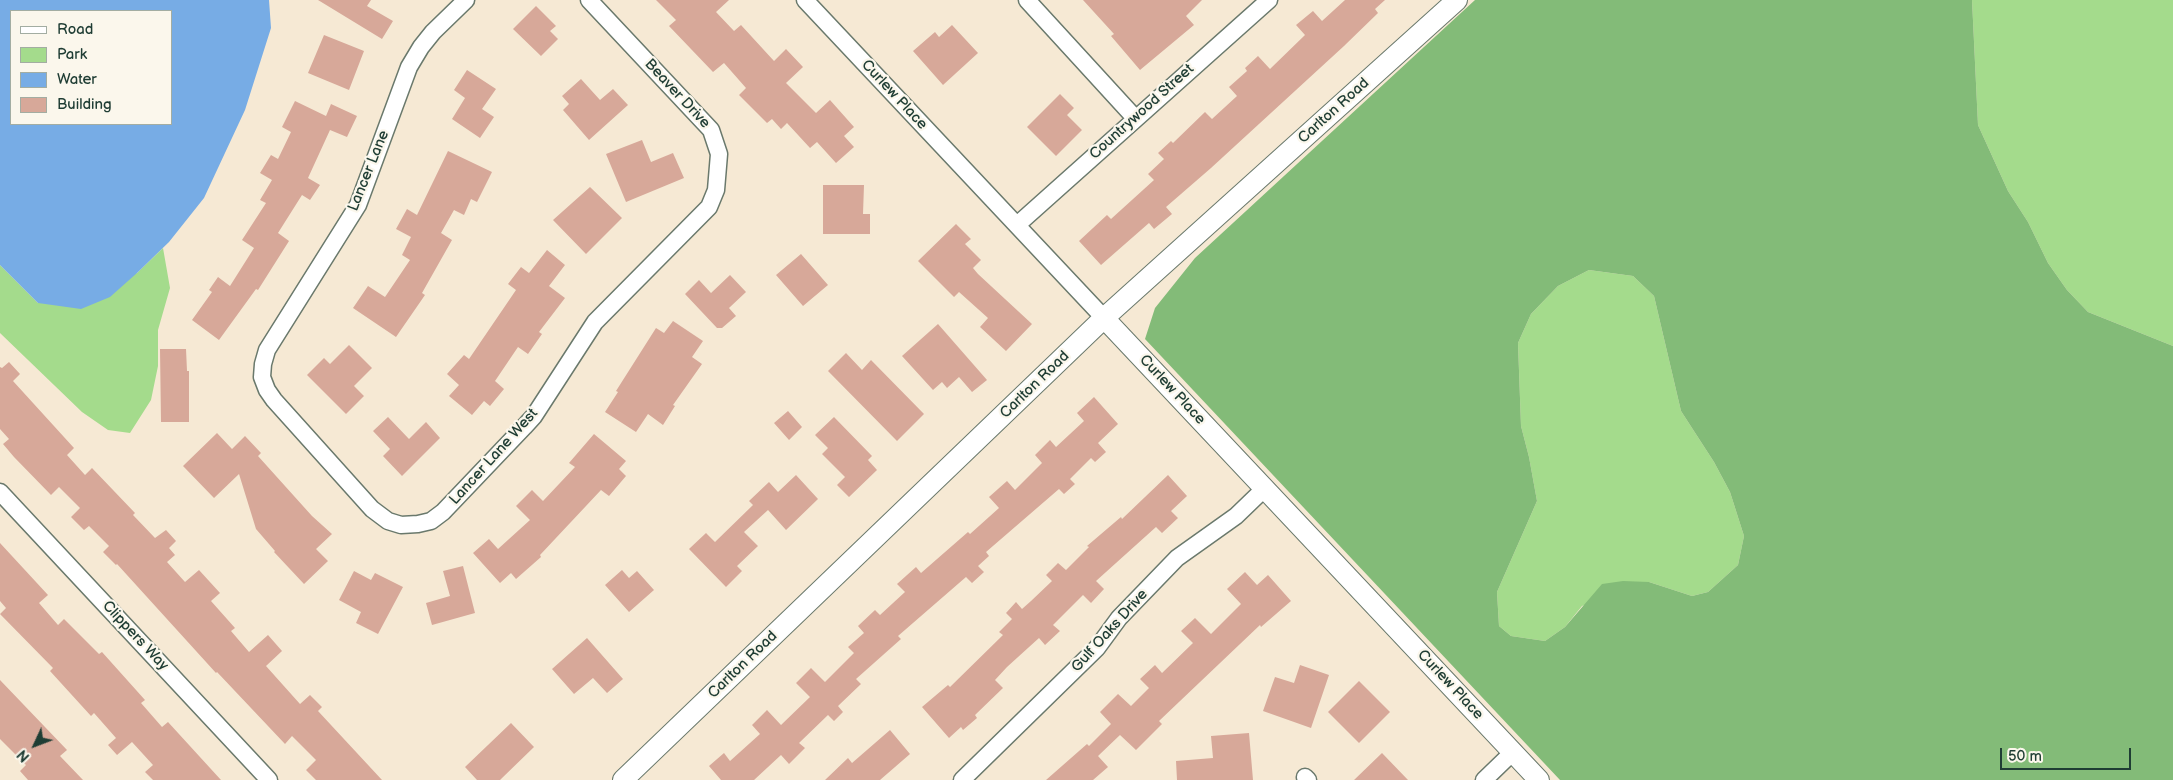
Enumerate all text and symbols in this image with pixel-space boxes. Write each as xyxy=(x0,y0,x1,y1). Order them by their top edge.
legend xyxy=(10,10,172,125)
text: Road xyxy=(57,20,93,39)
text: Park xyxy=(57,45,87,64)
street label: Beaver Drive xyxy=(640,56,714,132)
street label: Curlew Place xyxy=(857,56,931,134)
street label: Countrywood Street xyxy=(1086,60,1198,164)
text: Water xyxy=(57,70,97,89)
street label: Carlton Road xyxy=(1295,74,1373,148)
text: Building xyxy=(57,95,112,114)
street label: Lancer Lane xyxy=(345,128,393,214)
street label: Carlton Road xyxy=(997,347,1073,423)
street label: Curlew Place xyxy=(1135,351,1209,429)
street label: Lancer Lane West xyxy=(446,405,542,509)
street label: Gulf Oaks Drive xyxy=(1068,586,1152,676)
street label: Clippers Way xyxy=(98,597,172,675)
street label: Carlton Road xyxy=(705,627,781,703)
street label: Curlew Place xyxy=(1413,646,1487,724)
north arrow xyxy=(10,720,60,770)
scale bar xyxy=(2003,738,2134,770)
text: N xyxy=(14,746,33,765)
text: 50 m xyxy=(2008,747,2042,766)

